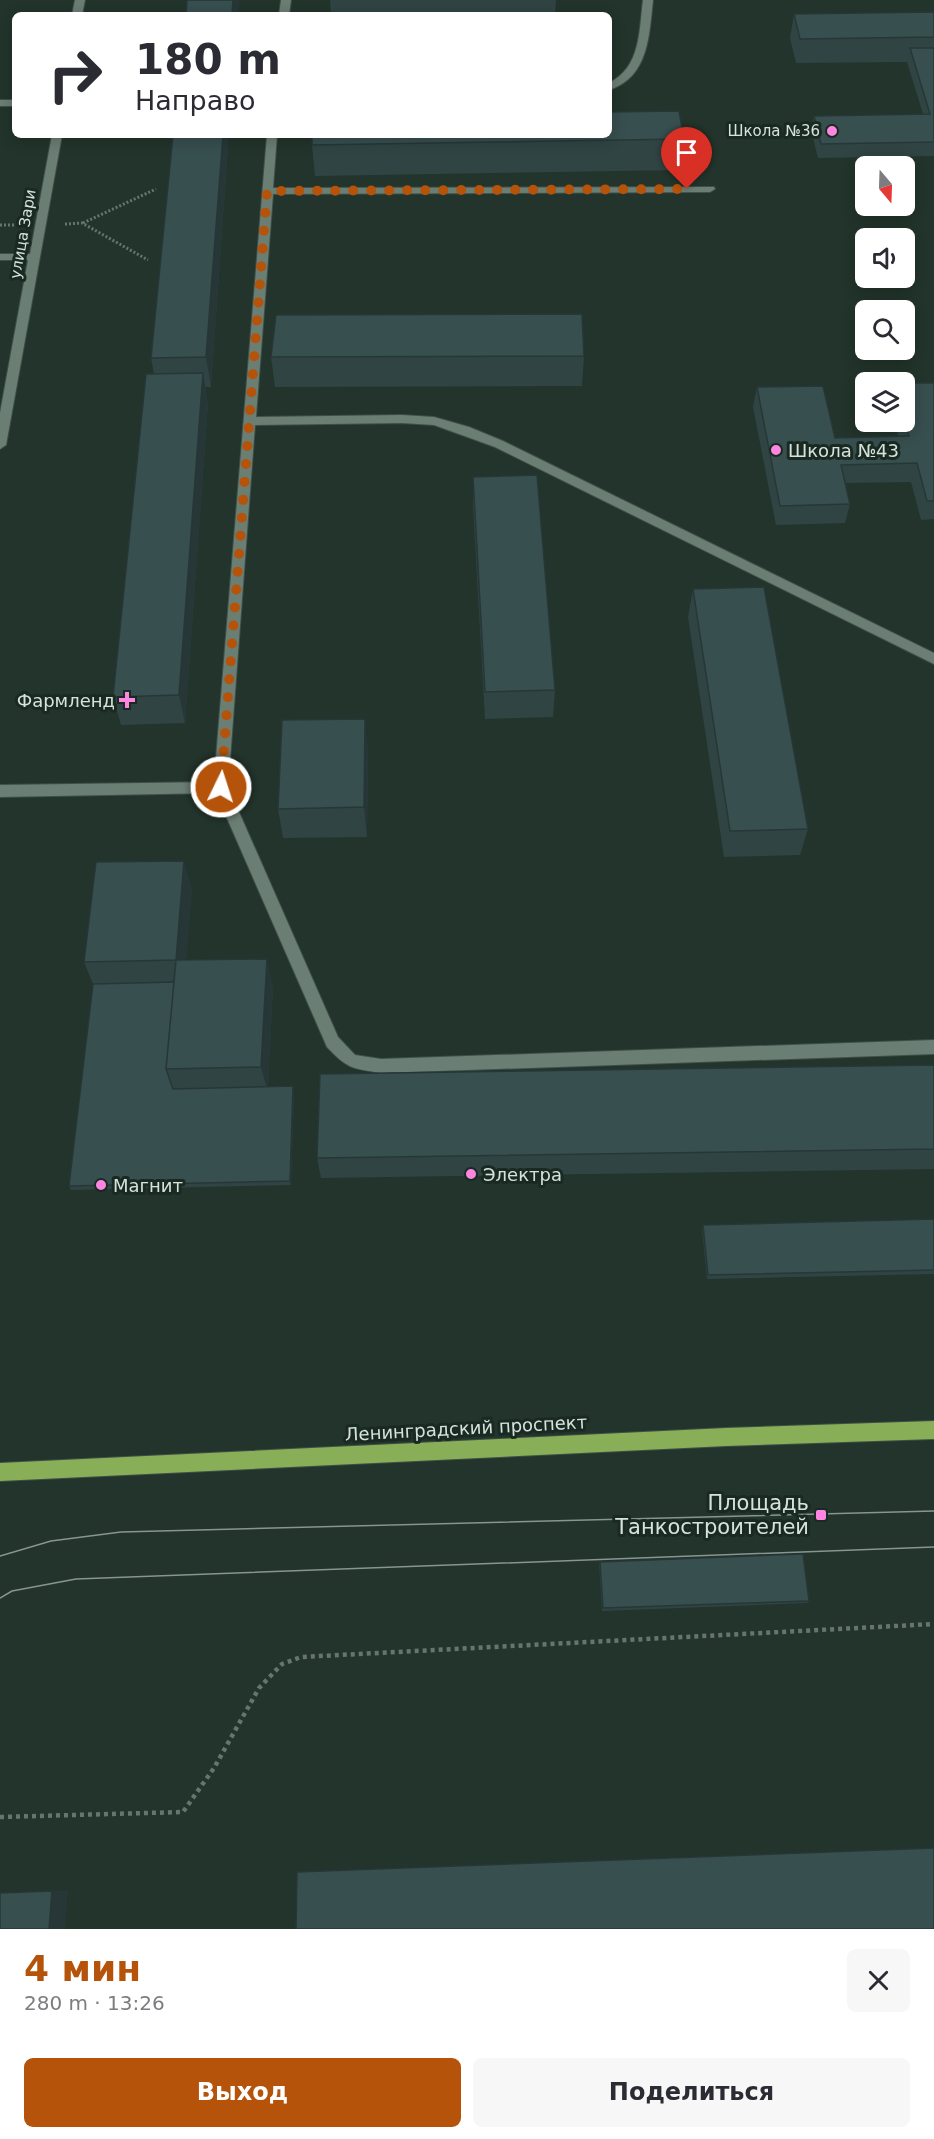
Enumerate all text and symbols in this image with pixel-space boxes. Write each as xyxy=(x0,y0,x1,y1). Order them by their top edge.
text: 180 m xyxy=(135,35,281,84)
icon: right xyxy=(36,36,114,114)
text: Направо xyxy=(135,85,256,116)
place label: Школа №36 xyxy=(727,122,820,140)
marker: Школа №36 xyxy=(825,124,839,138)
pin xyxy=(661,127,712,189)
icon: arrive xyxy=(670,136,703,169)
north arrow xyxy=(855,156,915,216)
map controls xyxy=(855,156,915,432)
street label: улица Зари xyxy=(6,188,40,280)
button: sound xyxy=(855,228,915,288)
button: search xyxy=(855,300,915,360)
button: layers xyxy=(855,372,915,432)
place label: Школа №43 xyxy=(788,440,899,461)
marker: Школа №43 xyxy=(769,443,783,457)
place label: Фармленд xyxy=(17,690,115,711)
marker: Фармленд xyxy=(120,693,134,707)
position arrow xyxy=(189,755,253,819)
place label: Электра xyxy=(483,1164,562,1185)
marker: Электра xyxy=(464,1167,478,1181)
place label: Магнит xyxy=(113,1175,183,1196)
marker: Магнит xyxy=(94,1178,108,1192)
street label: Ленинградский проспект xyxy=(344,1411,588,1445)
place label: Площадь Танкостроителей xyxy=(614,1491,809,1539)
marker: Площадь Танкостроителей xyxy=(814,1508,828,1522)
text: 4 мин xyxy=(24,1948,141,1989)
button: close xyxy=(847,1949,910,2012)
text: 280 m · 13:26 xyxy=(24,1991,165,2015)
button: Выход xyxy=(24,2058,461,2127)
button: Поделиться xyxy=(473,2058,910,2127)

